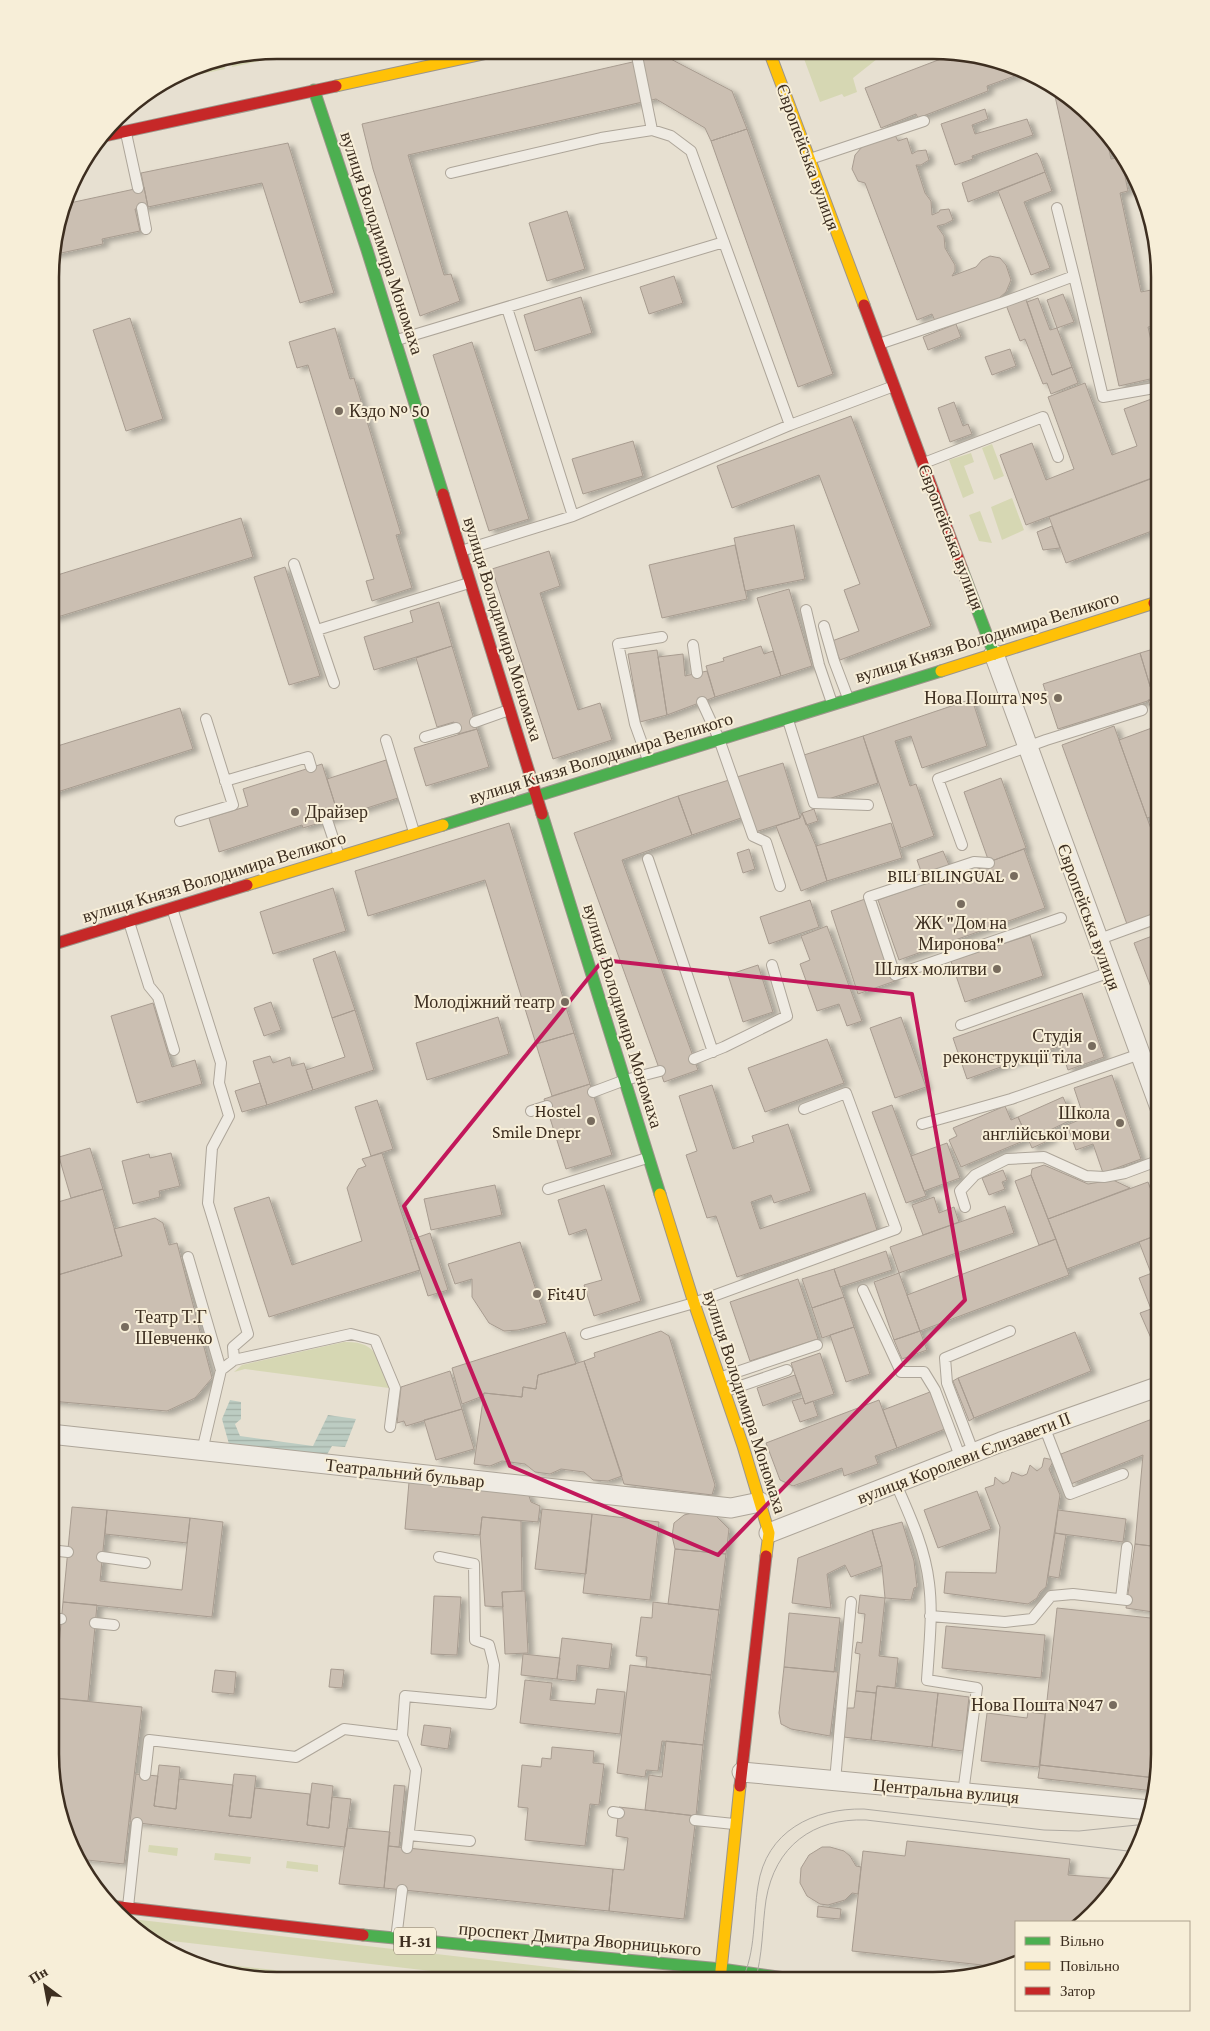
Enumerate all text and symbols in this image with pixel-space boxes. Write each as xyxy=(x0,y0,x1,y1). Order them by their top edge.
street label: Європейська вулиця xyxy=(772,81,844,233)
street label: вулиця Володимира Мономаха xyxy=(336,129,428,357)
place label: Кздо № 50 xyxy=(349,401,430,421)
marker: Кздо № 50 xyxy=(333,405,345,417)
street label: Європейська вулиця xyxy=(914,461,988,613)
street label: вулиця Володимира Мономаха xyxy=(459,515,547,743)
street label: вулиця Князя Володимира Великого xyxy=(853,587,1121,687)
place label: Нова Пошта №5 xyxy=(924,688,1048,708)
marker: Нова Пошта №5 xyxy=(1052,692,1064,704)
street label: вулиця Князя Володимира Великого xyxy=(467,708,735,808)
place label: Драйзер xyxy=(305,802,368,822)
marker: Драйзер xyxy=(289,806,301,818)
street label: вулиця Князя Володимира Великого xyxy=(80,827,348,927)
street label: Європейська вулиця xyxy=(1053,841,1125,993)
place label: BILI BILINGUAL xyxy=(887,866,1004,886)
marker: BILI BILINGUAL xyxy=(1008,870,1020,882)
marker: ЖК "Дом на Миронова" xyxy=(955,898,967,910)
street label: вулиця Володимира Мономаха xyxy=(579,902,667,1130)
place label: ЖК "Дом на Миронова" xyxy=(915,913,1007,954)
place label: Шлях молитви xyxy=(874,959,987,979)
marker: Шлях молитви xyxy=(991,963,1003,975)
place label: Молодіжний театр xyxy=(414,992,555,1012)
marker: Молодіжний театр xyxy=(559,996,571,1008)
place label: Студія реконструкції тіла xyxy=(943,1026,1082,1067)
marker: Студія реконструкції тіла xyxy=(1086,1040,1098,1052)
place label: Hostel Smile Dnepr xyxy=(492,1101,582,1142)
place label: Школа англійської мови xyxy=(982,1103,1110,1144)
marker: Hostel Smile Dnepr xyxy=(585,1115,597,1127)
marker: Школа англійської мови xyxy=(1114,1117,1126,1129)
place label: Fit4U xyxy=(547,1284,587,1304)
marker: Fit4U xyxy=(531,1288,543,1300)
street label: вулиця Володимира Мономаха xyxy=(699,1288,791,1516)
place label: Театр Т.Г Шевченко xyxy=(135,1307,212,1348)
marker: Театр Т.Г Шевченко xyxy=(119,1321,131,1333)
street label: вулиця Королеви Єлизавети ІІ xyxy=(854,1408,1074,1508)
street label: Театральний бульвар xyxy=(324,1455,486,1491)
place label: Нова Пошта №47 xyxy=(971,1695,1103,1715)
marker: Нова Пошта №47 xyxy=(1107,1699,1119,1711)
street label: Центральна вулиця xyxy=(872,1775,1020,1807)
street label: проспект Дмитра Яворницького xyxy=(458,1918,702,1960)
legend xyxy=(1015,1921,1190,2011)
road number: Н-31 xyxy=(394,1928,436,1954)
text: Вільно xyxy=(1060,1933,1104,1949)
text: Повільно xyxy=(1060,1958,1119,1974)
north arrow xyxy=(20,1961,70,2011)
text: Пн xyxy=(26,1963,50,1987)
text: Затор xyxy=(1060,1983,1095,1999)

